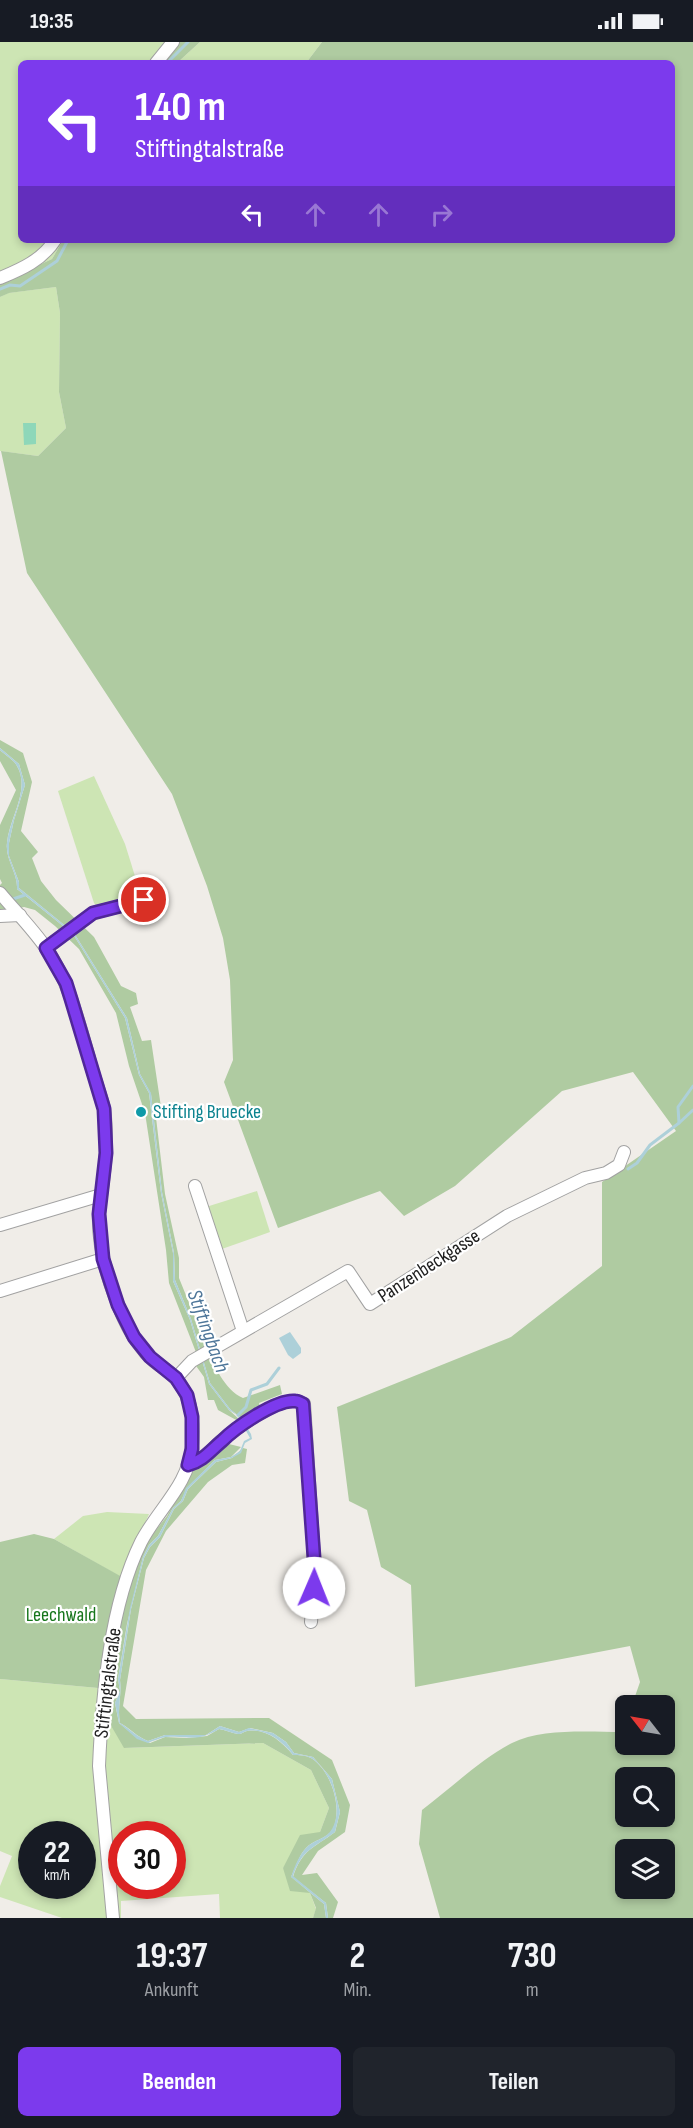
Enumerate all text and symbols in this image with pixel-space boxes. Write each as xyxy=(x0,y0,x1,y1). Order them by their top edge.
text: 19:35 xyxy=(30,8,73,35)
text: 140 m xyxy=(135,82,226,133)
icon: left xyxy=(36,84,114,162)
text: Stiftingtalstraße xyxy=(135,133,284,165)
icon: left xyxy=(236,198,269,231)
icon: ahead xyxy=(299,198,332,231)
icon: ahead xyxy=(362,198,395,231)
icon: right xyxy=(425,198,458,231)
pin xyxy=(118,874,169,925)
icon: arrive xyxy=(127,883,160,916)
place label: Stifting Bruecke xyxy=(153,1100,261,1124)
marker: Stifting Bruecke xyxy=(134,1105,148,1119)
street label: Panzenbeckgasse xyxy=(373,1224,485,1308)
water label: Stiftingbach xyxy=(181,1286,235,1376)
position arrow xyxy=(282,1556,346,1620)
park label: Leechwald xyxy=(26,1603,96,1627)
street label: Stiftingtalstraße xyxy=(89,1627,127,1739)
north arrow xyxy=(615,1695,675,1755)
map controls xyxy=(615,1695,675,1899)
button: search xyxy=(615,1767,675,1827)
speed limit sign: 30 xyxy=(108,1821,186,1899)
text: 22 xyxy=(44,1835,70,1871)
button: layers xyxy=(615,1839,675,1899)
text: km/h xyxy=(44,1866,70,1885)
text: 19:37 xyxy=(136,1935,207,1978)
text: 2 xyxy=(350,1935,365,1978)
text: 730 xyxy=(508,1935,557,1978)
text: Ankunft xyxy=(145,1978,199,2002)
text: Min. xyxy=(344,1978,371,2002)
text: m xyxy=(526,1978,539,2002)
button: Beenden xyxy=(18,2047,341,2116)
button: Teilen xyxy=(353,2047,675,2116)

